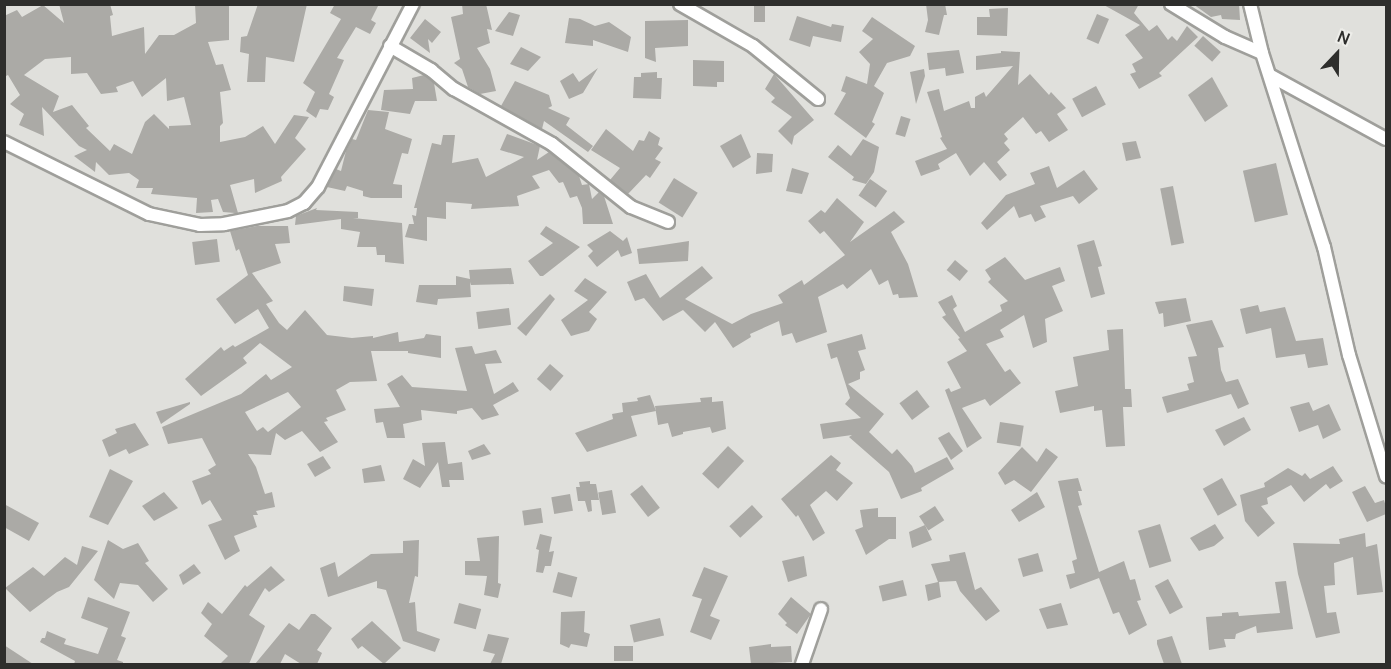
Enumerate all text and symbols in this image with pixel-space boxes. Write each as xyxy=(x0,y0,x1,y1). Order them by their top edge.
north arrow xyxy=(1307,24,1367,84)
text: N xyxy=(1334,25,1353,50)

